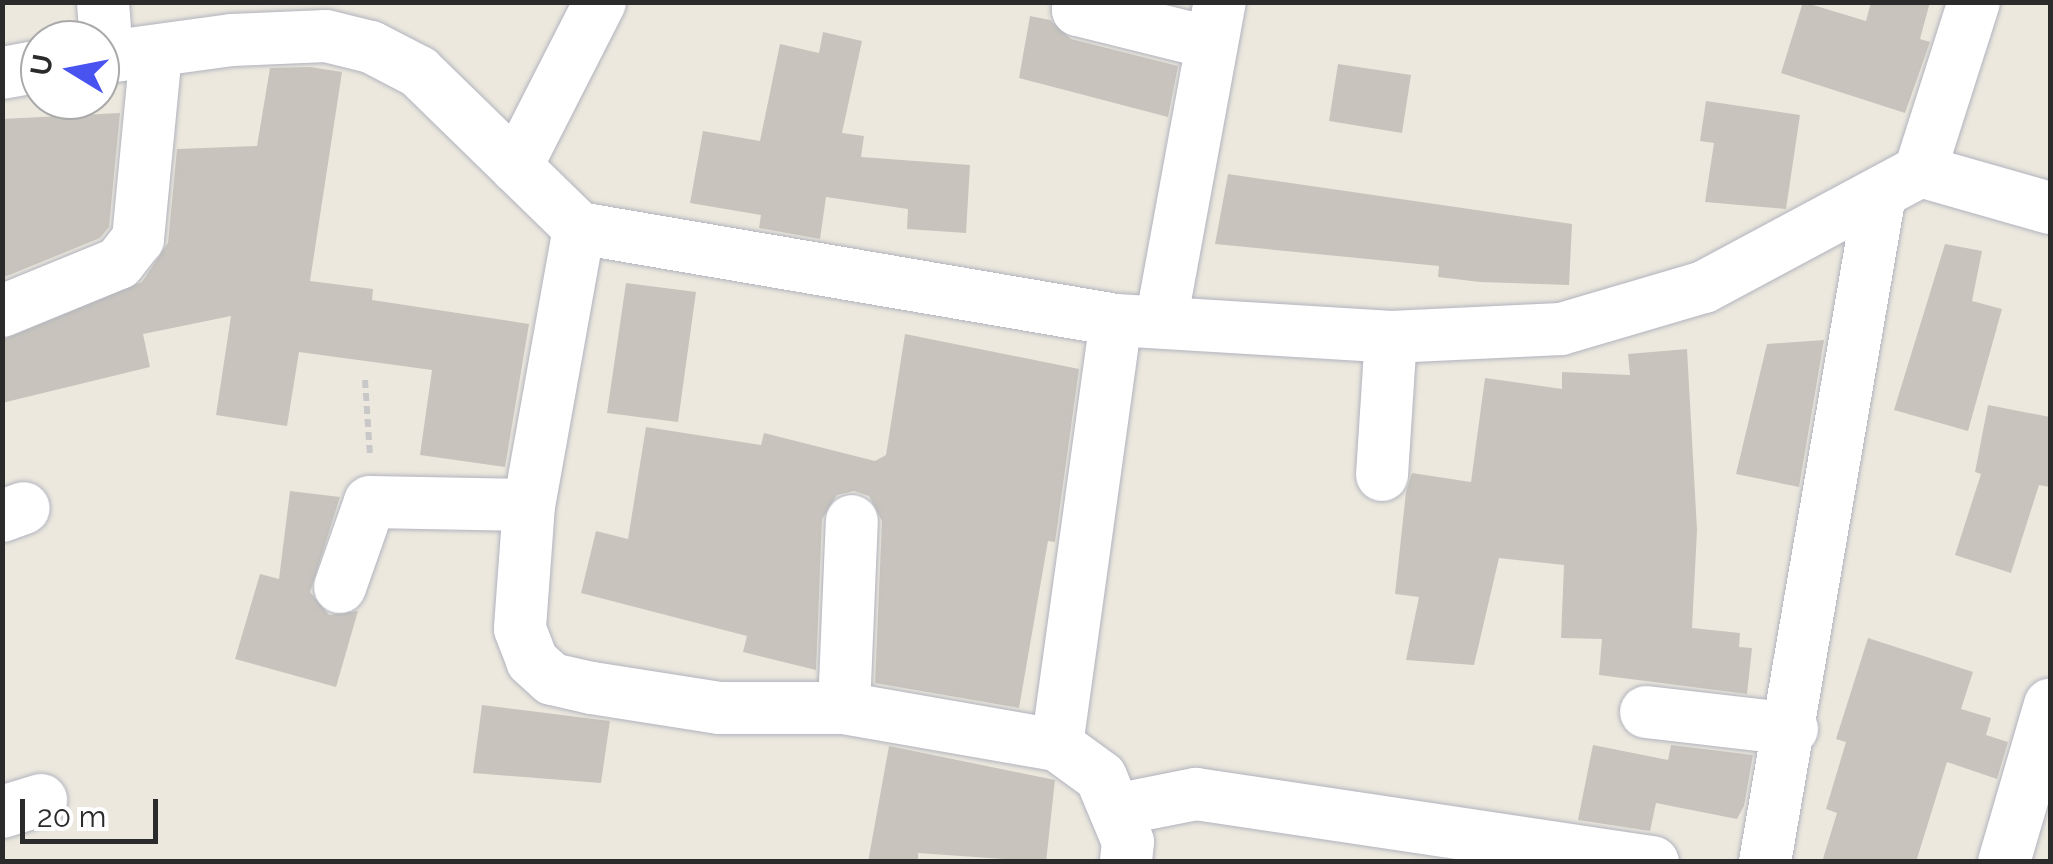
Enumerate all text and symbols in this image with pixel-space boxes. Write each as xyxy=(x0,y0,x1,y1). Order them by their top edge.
north arrow xyxy=(20,20,120,120)
text: U xyxy=(24,52,60,78)
scale bar xyxy=(25,779,162,841)
text: 20 m xyxy=(37,799,106,834)

